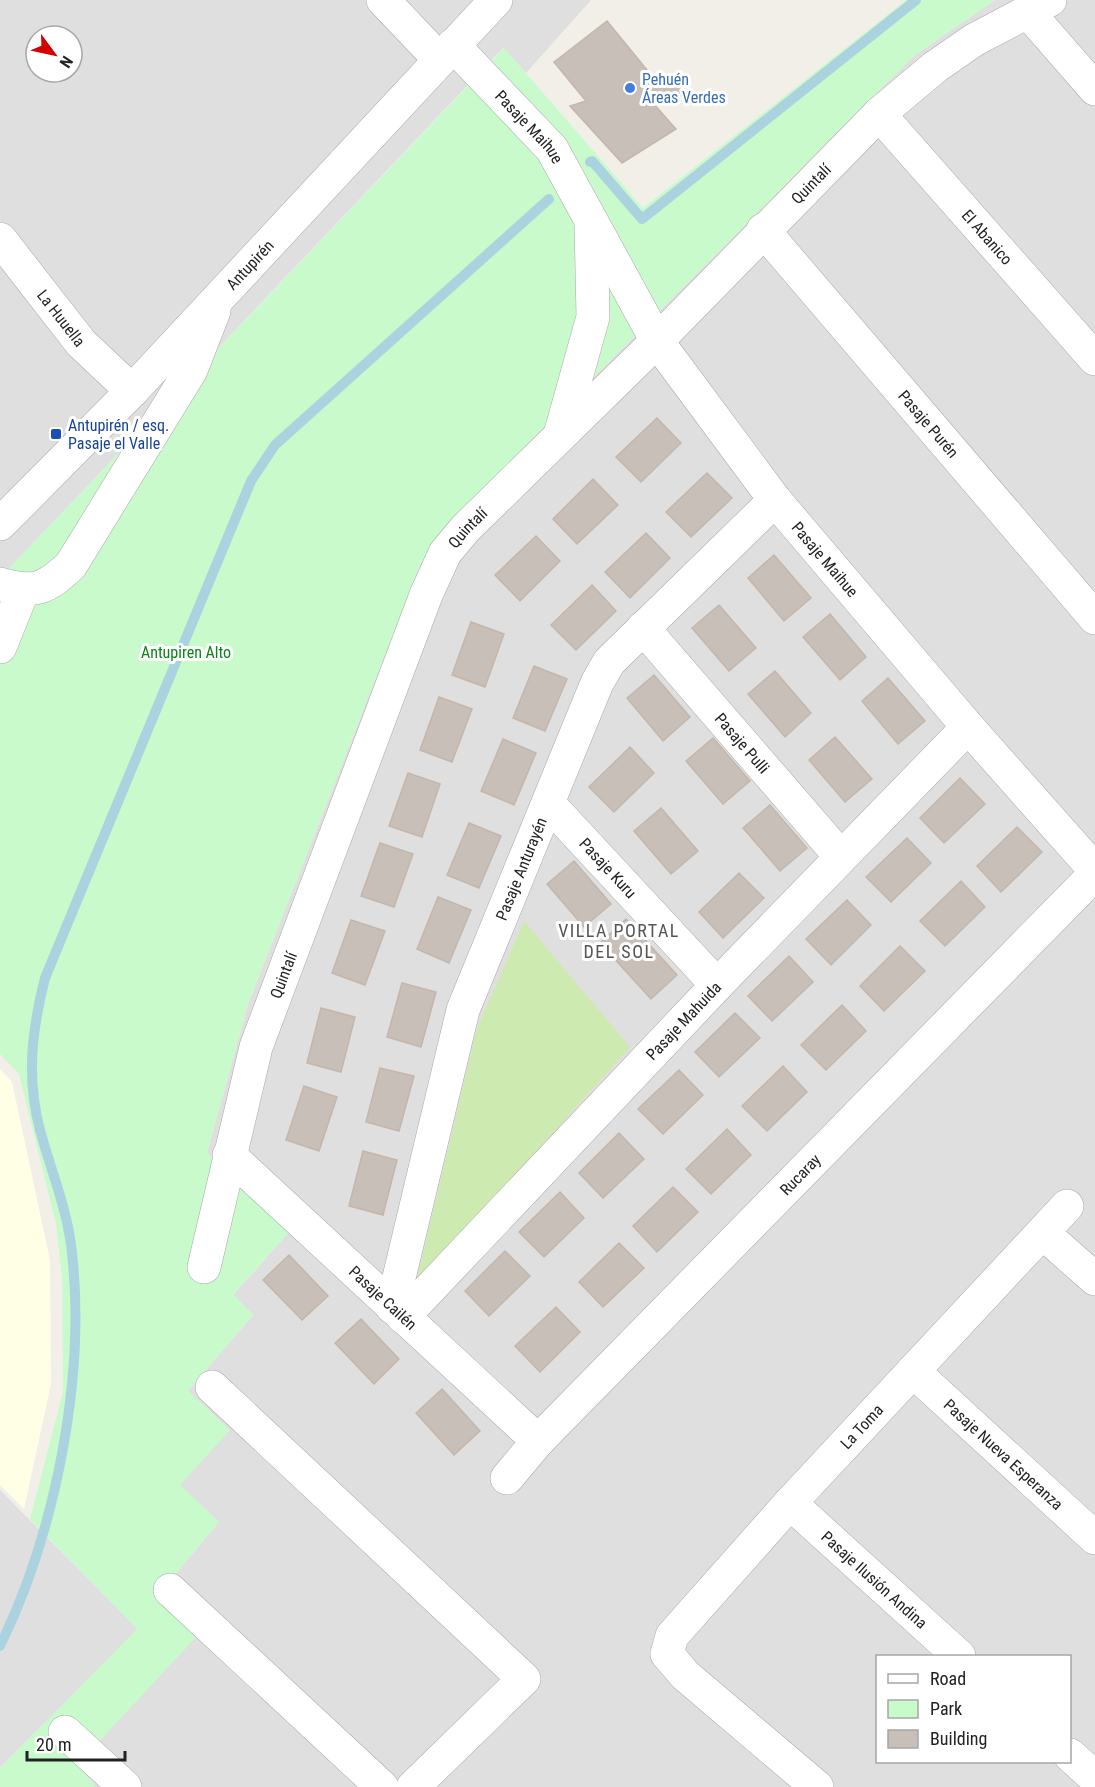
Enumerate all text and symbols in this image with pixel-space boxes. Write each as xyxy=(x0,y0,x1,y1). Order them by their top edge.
north arrow xyxy=(24,24,84,84)
text: N xyxy=(56,53,77,71)
place label: Pehuén Áreas Verdes xyxy=(642,70,726,107)
marker: Pehuén Áreas Verdes xyxy=(623,81,637,95)
street label: Pasaje Maihue xyxy=(491,86,567,166)
street label: Quintalí xyxy=(787,159,835,208)
street label: El Abanico xyxy=(958,206,1017,268)
street label: Antupirén xyxy=(222,236,277,293)
street label: La Huuella xyxy=(33,286,89,350)
street label: Pasaje Purén xyxy=(895,386,963,461)
place label: Antupirén / esq. Pasaje el Valle xyxy=(68,416,169,453)
marker: Antupirén / esq. Pasaje el Valle xyxy=(49,427,63,441)
street label: Quintalí xyxy=(444,502,492,552)
street label: Pasaje Maihue xyxy=(788,518,862,601)
park label: Antupiren Alto xyxy=(141,643,231,662)
street label: Pasaje Pulli xyxy=(711,709,774,777)
street label: Pasaje Anturayén xyxy=(491,814,550,923)
street label: Pasaje Kuru xyxy=(576,834,641,902)
district label: VILLA PORTAL DEL SOL xyxy=(558,920,680,962)
street label: Quintalí xyxy=(266,948,301,1001)
street label: Pasaje Mahuida xyxy=(642,977,725,1064)
street label: Rucaray xyxy=(776,1150,824,1199)
street label: Pasaje Cailén xyxy=(345,1262,421,1334)
street label: Pasaje Nueva Esperanza xyxy=(940,1395,1067,1513)
street label: La Toma xyxy=(836,1400,887,1453)
street label: Pasaje Ilusión Andina xyxy=(818,1527,931,1632)
legend xyxy=(876,1655,1071,1763)
text: Road xyxy=(930,1668,966,1689)
text: Park xyxy=(930,1698,962,1719)
scale bar xyxy=(27,1724,124,1762)
text: Building xyxy=(930,1728,987,1749)
text: 20 m xyxy=(36,1734,71,1755)

